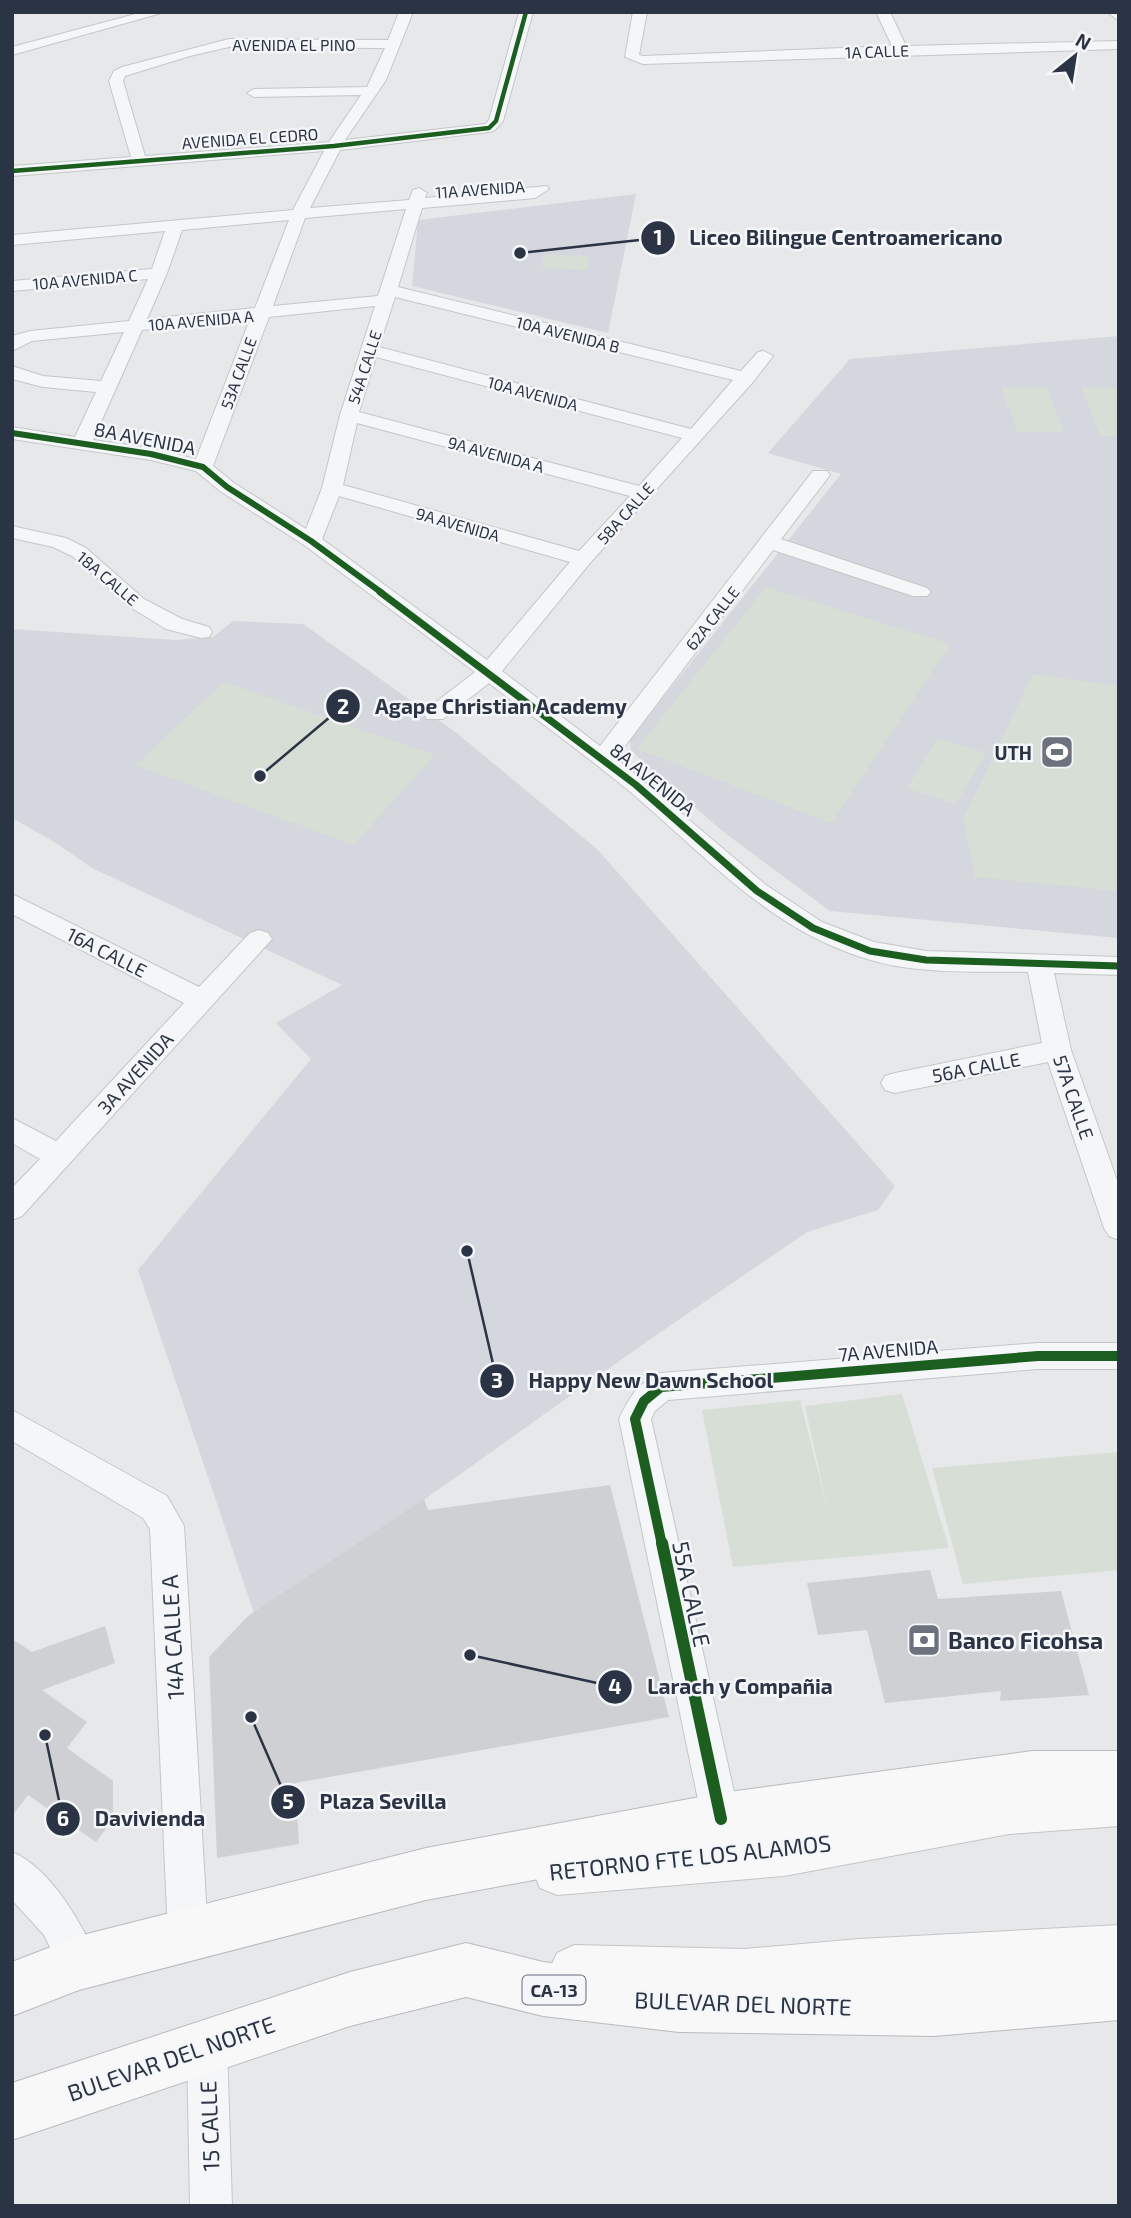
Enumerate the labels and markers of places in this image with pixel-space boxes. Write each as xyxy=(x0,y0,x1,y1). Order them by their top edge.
callout: Liceo Bilingue Centroamericano xyxy=(641,217,1017,259)
callout: Agape Christian Academy xyxy=(326,685,641,727)
sports icon: UTH xyxy=(1038,733,1076,771)
place label: UTH xyxy=(994,741,1032,764)
callout: Happy New Dawn School xyxy=(479,1360,788,1402)
bank icon: Banco Ficohsa xyxy=(905,1621,943,1659)
place label: Banco Ficohsa xyxy=(948,1626,1103,1654)
callout: Larach y Compañia xyxy=(597,1666,847,1708)
callout: Plaza Sevilla xyxy=(270,1781,460,1823)
callout: Davivienda xyxy=(46,1798,219,1840)

